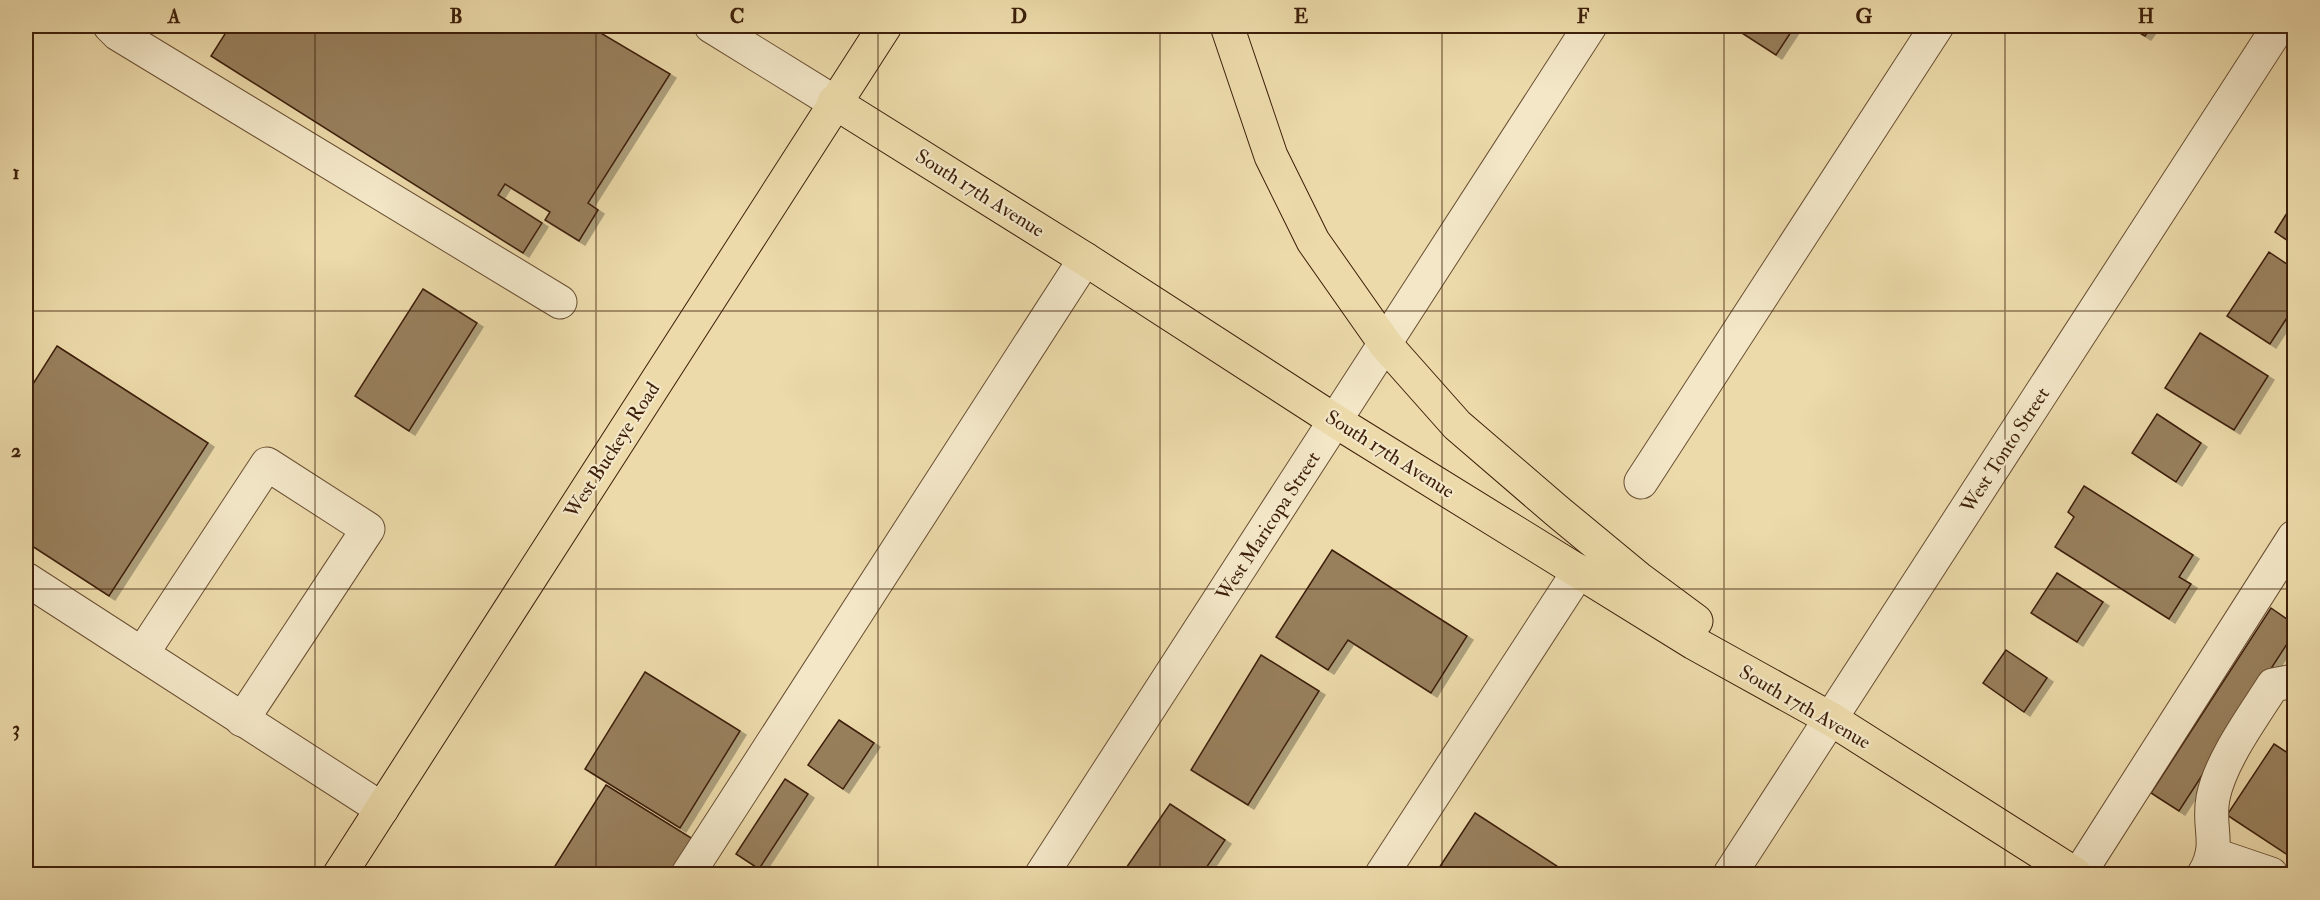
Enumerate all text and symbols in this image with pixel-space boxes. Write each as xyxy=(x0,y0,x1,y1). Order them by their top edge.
text: A xyxy=(167,4,181,29)
text: B xyxy=(449,4,463,29)
text: C xyxy=(730,4,744,29)
text: D xyxy=(1011,4,1027,29)
text: E xyxy=(1294,4,1309,29)
text: F xyxy=(1577,4,1590,29)
text: G xyxy=(1856,4,1873,29)
text: H xyxy=(2138,4,2154,29)
street label: South 17th Avenue xyxy=(911,143,1049,243)
text: 1 xyxy=(12,160,20,185)
street label: West Buckeye Road xyxy=(558,377,665,523)
street label: West Tonto Street xyxy=(1954,382,2055,518)
street label: South 17th Avenue xyxy=(1321,404,1459,504)
text: 2 xyxy=(11,438,21,463)
street label: West Maricopa Street xyxy=(1210,446,1327,607)
street label: South 17th Avenue xyxy=(1735,659,1875,755)
text: 3 xyxy=(12,716,20,741)

